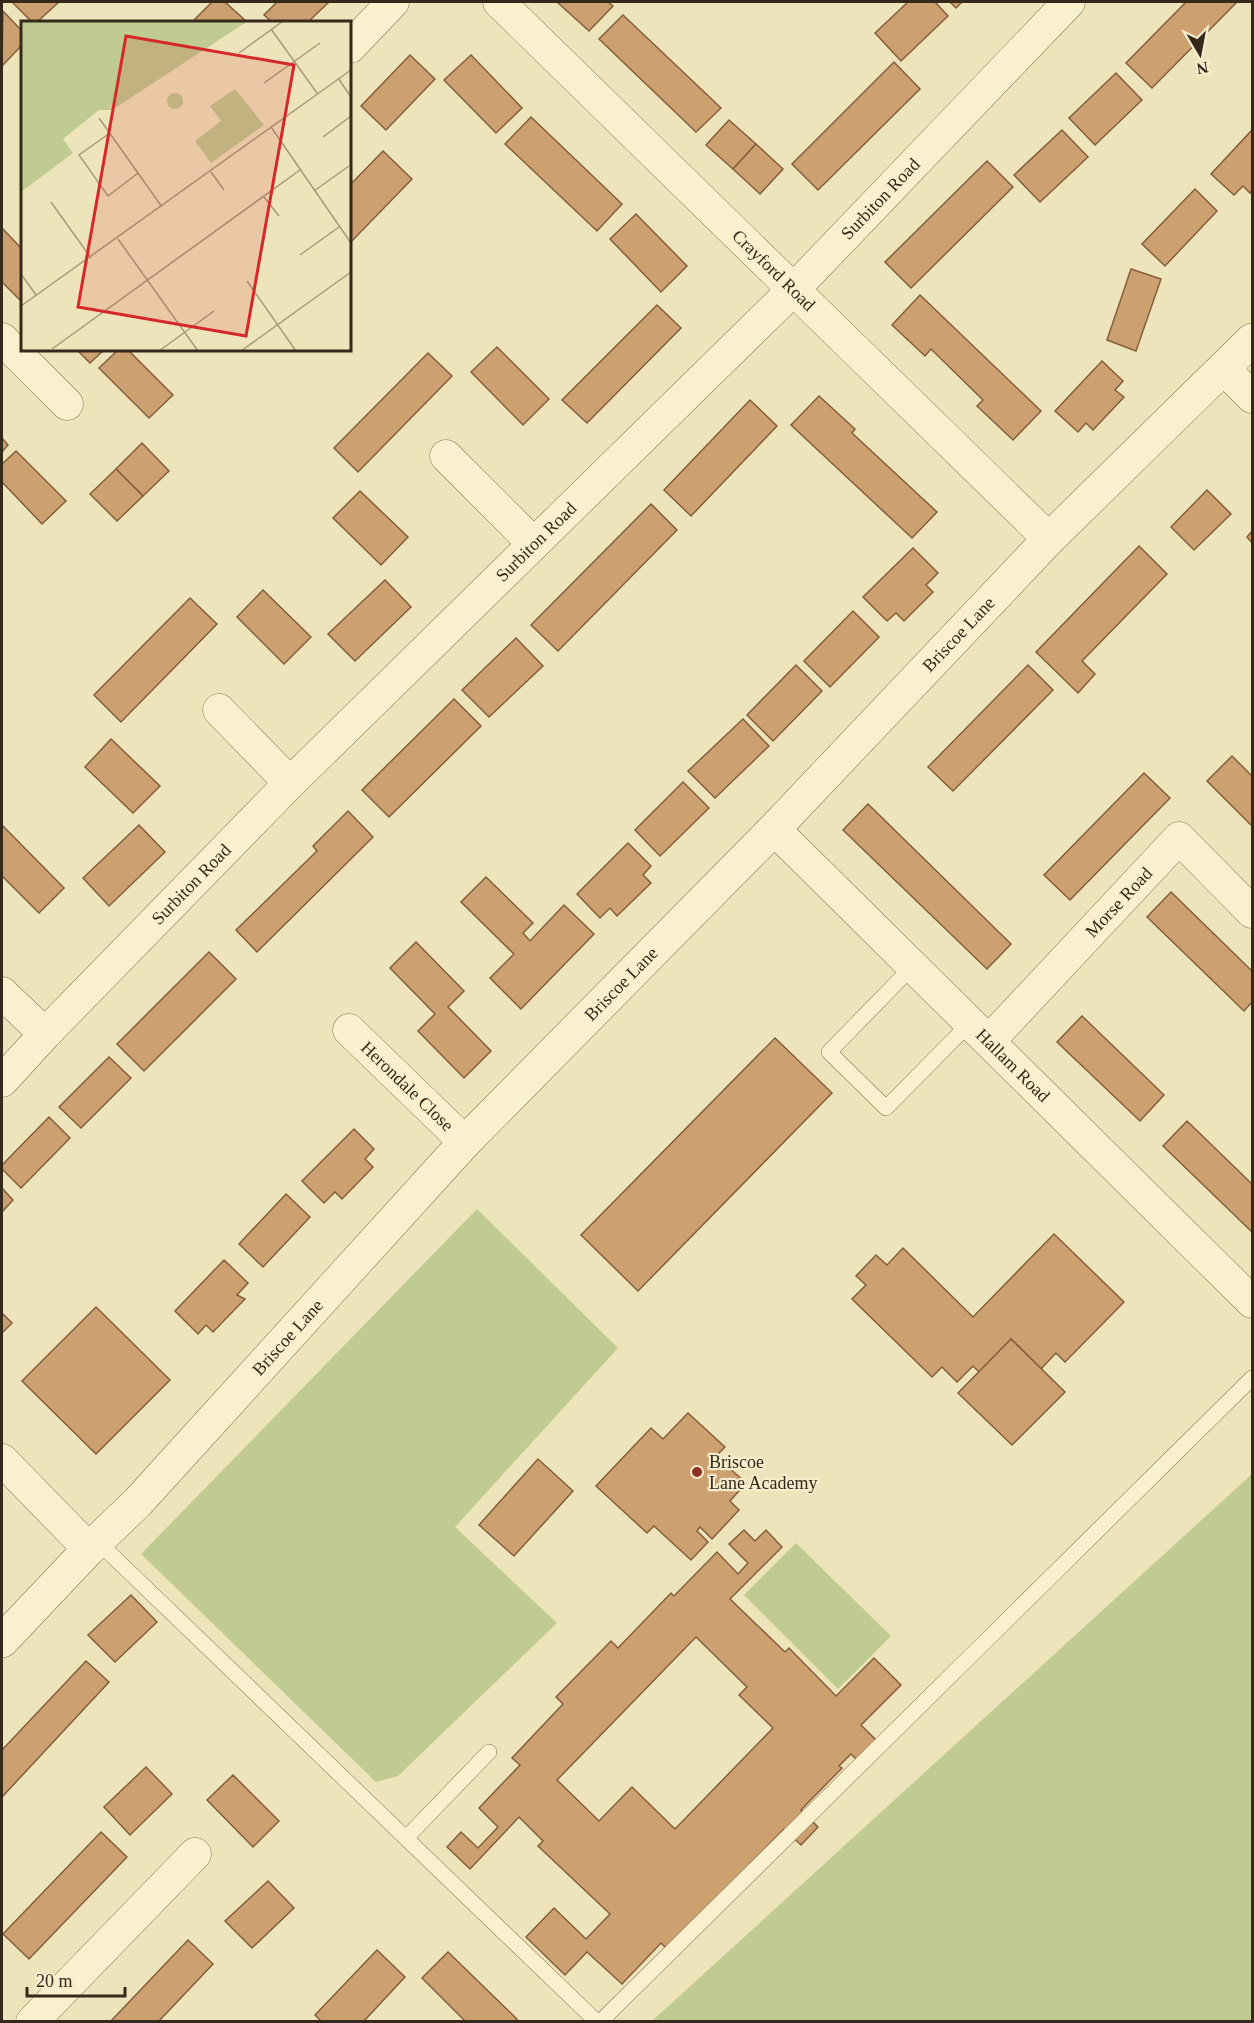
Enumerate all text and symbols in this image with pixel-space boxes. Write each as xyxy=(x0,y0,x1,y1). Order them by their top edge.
inset map xyxy=(21,21,351,351)
north arrow xyxy=(1170,24,1230,84)
text: N xyxy=(1195,59,1210,78)
street label: Surbiton Road xyxy=(837,154,924,244)
street label: Crayford Road xyxy=(728,226,819,315)
street label: Surbiton Road xyxy=(492,498,580,586)
street label: Briscoe Lane xyxy=(918,593,999,676)
street label: Surbiton Road xyxy=(148,840,235,929)
street label: Morse Road xyxy=(1081,863,1156,941)
street label: Briscoe Lane xyxy=(580,943,662,1025)
street label: Hallam Road xyxy=(972,1025,1054,1106)
street label: Herondale Close xyxy=(357,1037,458,1135)
street label: Briscoe Lane xyxy=(248,1295,327,1379)
place label: Briscoe Lane Academy xyxy=(709,1452,817,1493)
marker: Briscoe Lane Academy xyxy=(690,1465,704,1479)
scale bar xyxy=(27,1960,124,1998)
text: 20 m xyxy=(36,1971,73,1991)

